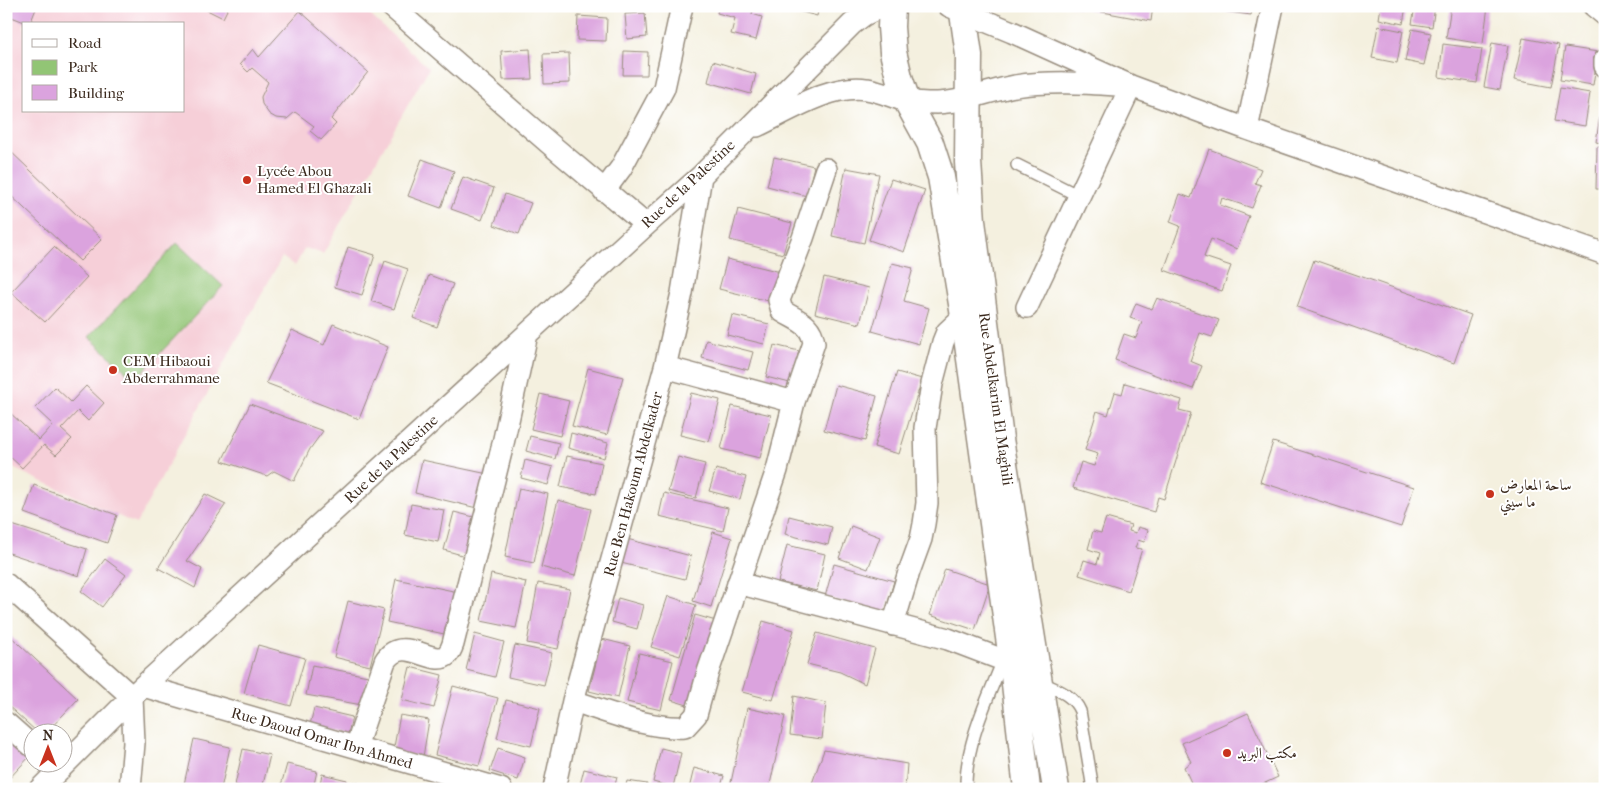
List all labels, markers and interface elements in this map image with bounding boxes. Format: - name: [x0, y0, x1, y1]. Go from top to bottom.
- legend: [22, 22, 185, 112]
- text: Road: [68, 34, 102, 52]
- text: Park: [68, 58, 98, 76]
- text: Building: [68, 84, 125, 102]
- street label: Rue de la Palestine: [637, 136, 739, 232]
- place label: Lycée Abou Hamed El Ghazali: [257, 162, 372, 197]
- marker: Lycée Abou Hamed El Ghazali: [241, 174, 253, 186]
- street label: Rue Abdelkarim El Maghili: [975, 311, 1017, 487]
- place label: CEM Hibaoui Abderrahmane: [122, 352, 220, 387]
- marker: CEM Hibaoui Abderrahmane: [107, 364, 119, 376]
- street label: Rue Ben Hakoum Abdelkader: [600, 389, 667, 578]
- street label: Rue de la Palestine: [340, 411, 442, 507]
- place label: ساحة المعارض ما سيني: [1500, 476, 1572, 516]
- marker: ساحة المعارض ما سيني: [1484, 488, 1496, 500]
- street label: Rue Daoud Omar Ibn Ahmed: [229, 703, 416, 773]
- north arrow: [22, 722, 72, 772]
- text: N: [43, 727, 54, 744]
- place label: مكتب البريد: [1237, 744, 1297, 763]
- marker: مكتب البريد: [1221, 747, 1233, 759]

